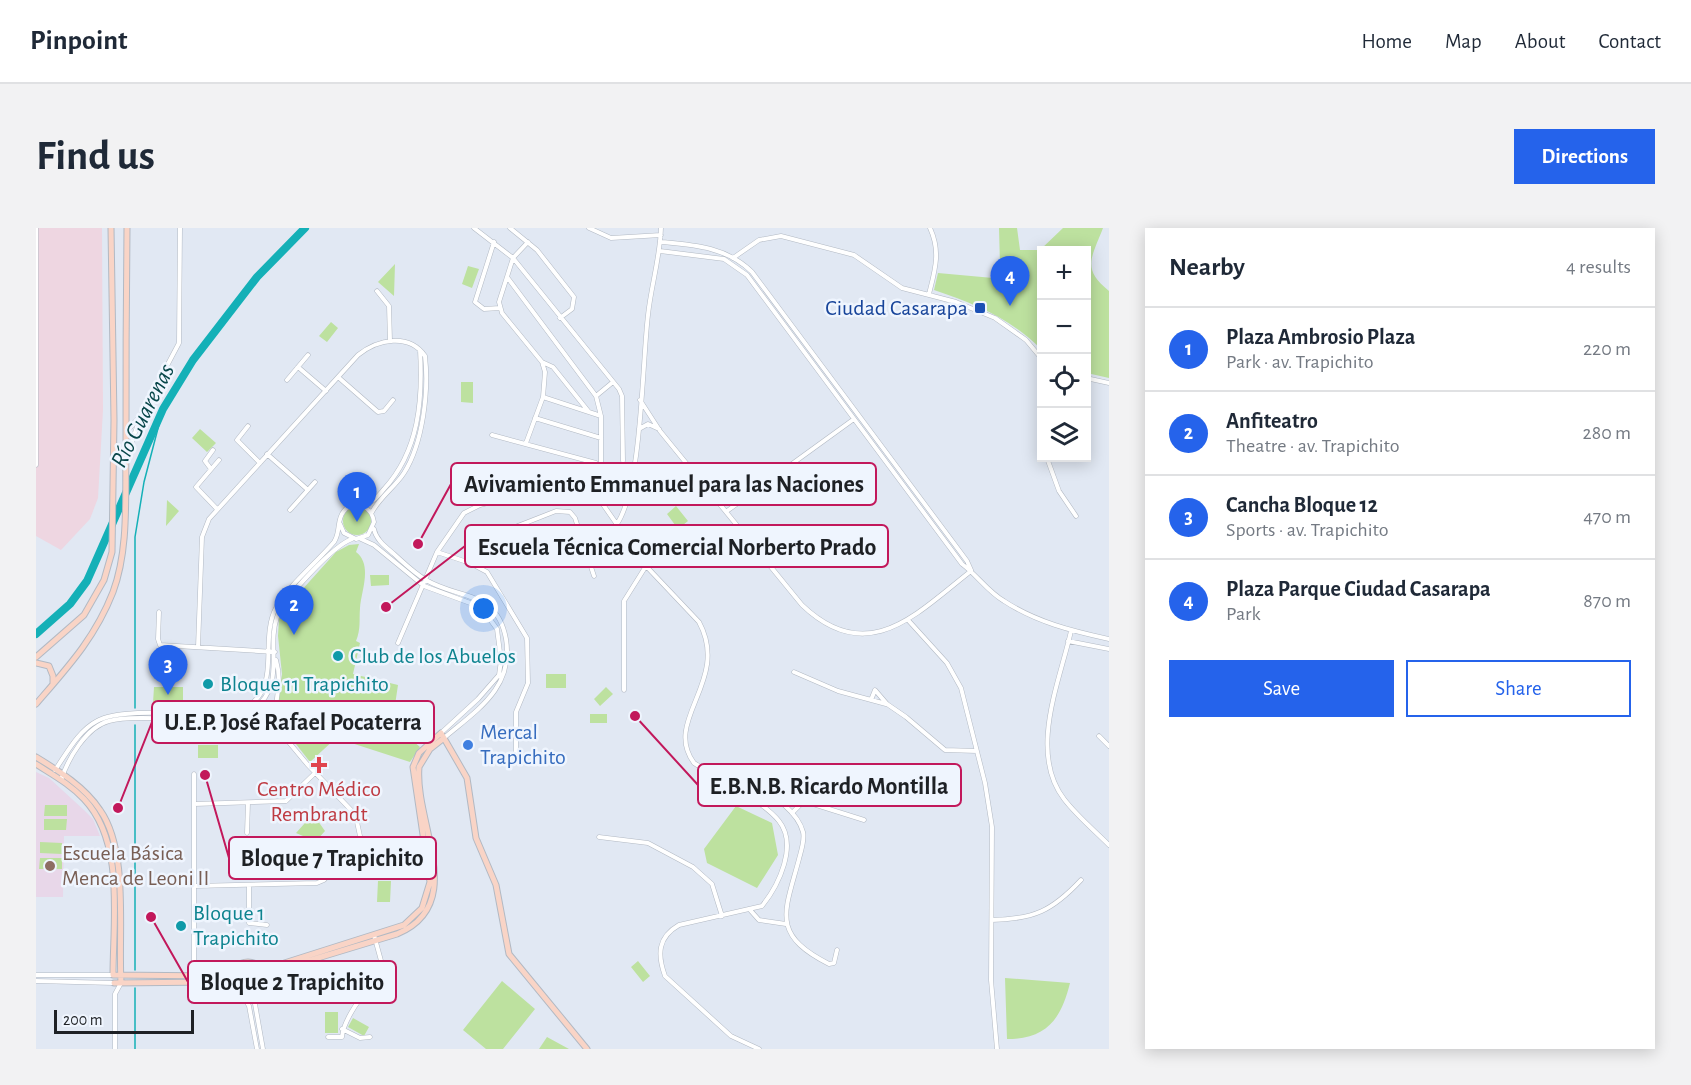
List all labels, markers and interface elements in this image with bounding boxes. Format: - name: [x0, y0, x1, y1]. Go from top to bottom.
- text: Pinpoint: [30, 27, 128, 55]
- text: Home: [1361, 31, 1412, 52]
- text: Map: [1445, 31, 1482, 52]
- text: About: [1515, 31, 1565, 52]
- text: Contact: [1598, 31, 1661, 52]
- button: Directions: [1514, 129, 1655, 184]
- text: Find us: [36, 135, 155, 177]
- map controls: [1037, 246, 1091, 462]
- button: +: [1037, 246, 1091, 300]
- text: Nearby: [1169, 254, 1245, 280]
- pin: 4: [990, 256, 1030, 306]
- text: 4 results: [1566, 257, 1631, 277]
- place label: Ciudad Casarapa: [825, 297, 968, 319]
- button: −: [1037, 300, 1091, 354]
- marker: Ciudad Casarapa: [973, 301, 987, 315]
- text: Plaza Ambrosio Plaza: [1226, 326, 1415, 348]
- text: 1: [1185, 339, 1192, 359]
- text: 220 m: [1583, 339, 1631, 359]
- text: Park · av. Trapichito: [1226, 352, 1374, 372]
- button: locate: [1037, 354, 1091, 408]
- water label: Río Guarenas: [107, 360, 179, 472]
- button: layers: [1037, 408, 1091, 462]
- text: Anfiteatro: [1226, 410, 1318, 432]
- text: 2: [1184, 423, 1193, 443]
- text: 280 m: [1583, 423, 1631, 443]
- text: Theatre · av. Trapichito: [1226, 436, 1400, 456]
- callout: Avivamiento Emmanuel para las Naciones: [451, 463, 876, 505]
- pin: 1: [338, 472, 376, 522]
- text: Avivamiento Emmanuel para las Naciones: [464, 473, 864, 497]
- text: Cancha Bloque 12: [1226, 494, 1378, 516]
- text: 3: [1184, 507, 1193, 527]
- text: 470 m: [1583, 507, 1631, 527]
- text: Sports · av. Trapichito: [1226, 520, 1388, 540]
- callout: Escuela Técnica Comercial Norberto Prado: [465, 525, 888, 567]
- text: Escuela Técnica Comercial Norberto Prado: [478, 536, 877, 560]
- text: Plaza Parque Ciudad Casarapa: [1226, 578, 1491, 600]
- pin: 2: [274, 586, 314, 635]
- text: 4: [1183, 591, 1194, 611]
- text: 870 m: [1583, 591, 1631, 611]
- your location: [469, 594, 498, 623]
- text: Park: [1226, 604, 1261, 624]
- place label: Club de los Abuelos: [350, 645, 516, 667]
- pin: 3: [148, 646, 188, 695]
- marker: Club de los Abuelos: [331, 649, 345, 663]
- button: Save: [1169, 660, 1394, 717]
- button: Share: [1406, 660, 1631, 717]
- place label: Bloque 11 Trapichito: [220, 673, 389, 695]
- marker: Bloque 11 Trapichito: [201, 677, 215, 691]
- callout: U.E.P. José Rafael Pocaterra: [152, 701, 434, 743]
- text: U.E.P. José Rafael Pocaterra: [164, 711, 422, 735]
- place label: Mercal Trapichito: [480, 721, 566, 768]
- marker: Mercal Trapichito: [461, 738, 475, 752]
- marker: Centro Médico Rembrandt: [310, 756, 328, 774]
- callout: E.B.N.B. Ricardo Montilla: [698, 764, 961, 806]
- text: E.B.N.B. Ricardo Montilla: [709, 775, 949, 799]
- place label: Centro Médico Rembrandt: [257, 778, 381, 825]
- callout: Bloque 7 Trapichito: [229, 837, 436, 879]
- place label: Escuela Básica Menca de Leoni II: [62, 842, 209, 889]
- text: Bloque 7 Trapichito: [240, 847, 424, 871]
- marker: Escuela Básica Menca de Leoni II: [43, 859, 57, 873]
- place label: Bloque 1 Trapichito: [193, 902, 279, 949]
- marker: Bloque 1 Trapichito: [174, 919, 188, 933]
- callout: Bloque 2 Trapichito: [188, 961, 396, 1003]
- text: Bloque 2 Trapichito: [200, 971, 384, 995]
- scale bar: [54, 1007, 194, 1034]
- text: 200 m: [63, 1012, 103, 1028]

